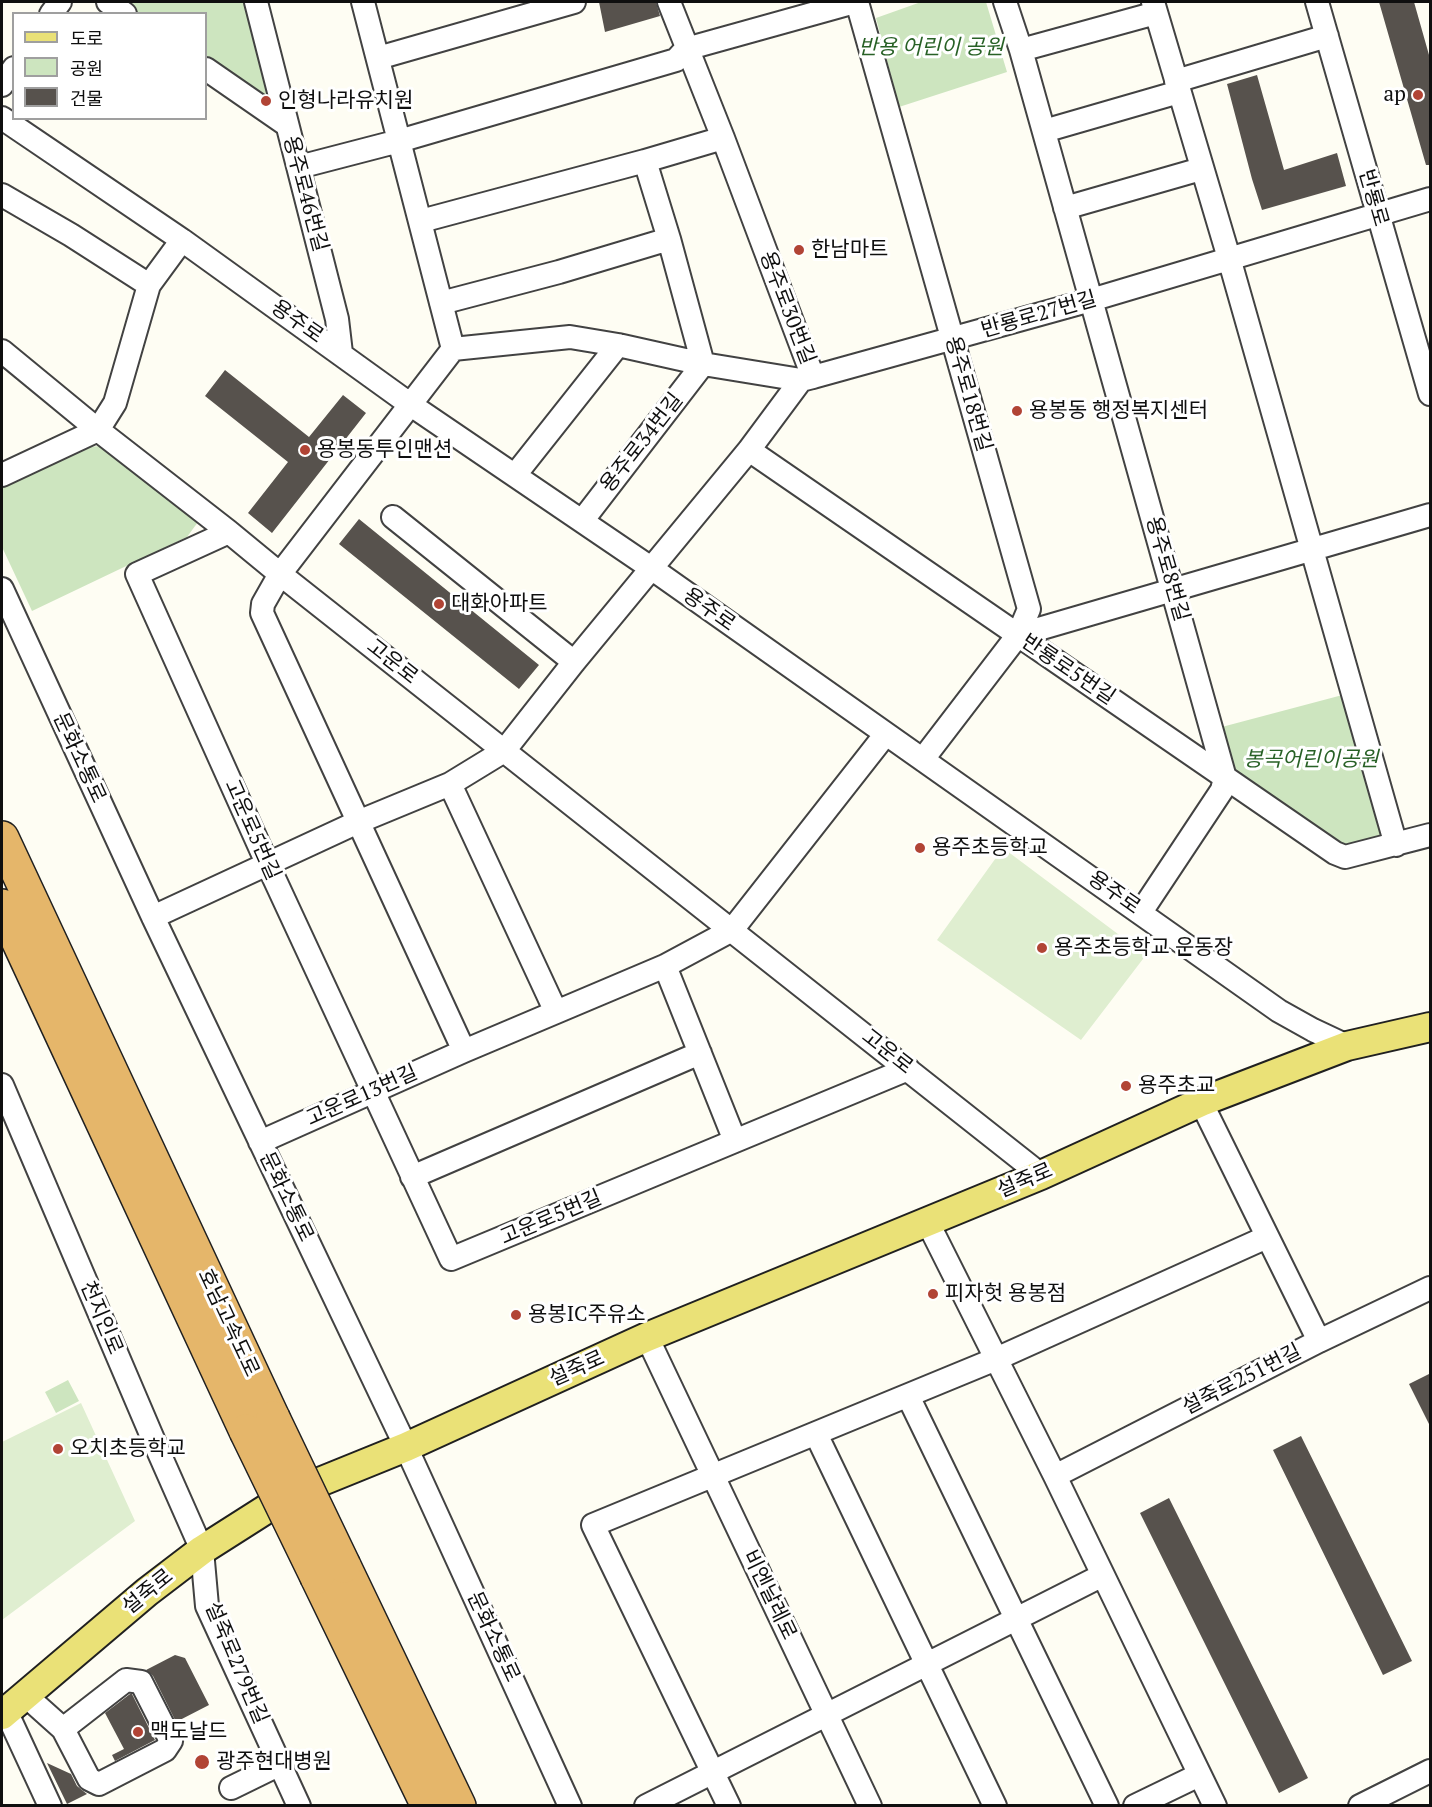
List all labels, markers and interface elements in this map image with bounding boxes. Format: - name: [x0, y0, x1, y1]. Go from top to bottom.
- legend: [12, 12, 207, 120]
- text: 도로: [70, 26, 103, 50]
- park label: 반용 어린이 공원: [858, 35, 1004, 61]
- text: 공원: [70, 56, 103, 80]
- place label: ap: [1384, 82, 1406, 108]
- text: 건물: [70, 86, 103, 110]
- place label: 인형나라유치원: [278, 88, 413, 114]
- marker: ap: [1411, 88, 1425, 102]
- marker: 인형나라유치원: [259, 94, 273, 108]
- street label: 용주로46번길: [277, 133, 333, 255]
- street label: 반룡로: [1353, 167, 1393, 229]
- place label: 한남마트: [811, 237, 888, 263]
- marker: 한남마트: [792, 243, 806, 257]
- street label: 용주로30번길: [754, 248, 820, 368]
- street label: 반룡로27번길: [978, 286, 1100, 344]
- street label: 용주로: [266, 295, 328, 349]
- street label: 용주로18번길: [939, 333, 997, 455]
- street label: 용주로34번길: [595, 388, 689, 498]
- place label: 용봉동 행정복지센터: [1029, 398, 1208, 424]
- marker: 용봉동 행정복지센터: [1010, 404, 1024, 418]
- place label: 용봉동투인맨션: [317, 437, 452, 463]
- marker: 용봉동투인맨션: [298, 443, 312, 457]
- street label: 용주로8번길: [1140, 514, 1194, 624]
- street label: 용주로: [678, 583, 740, 637]
- place label: 대화아파트: [451, 591, 548, 617]
- marker: 대화아파트: [432, 597, 446, 611]
- street label: 반룡로5번길: [1016, 629, 1120, 711]
- street label: 고운로: [361, 634, 423, 690]
- street label: 문화소통로: [47, 709, 111, 807]
- park label: 봉곡어린이공원: [1243, 747, 1379, 773]
- street label: 고운로5번길: [219, 776, 285, 884]
- place label: 용주초등학교: [932, 835, 1048, 861]
- marker: 용주초등학교: [913, 841, 927, 855]
- street label: 용주로: [1083, 866, 1145, 920]
- place label: 용주초등학교 운동장: [1054, 935, 1233, 961]
- marker: 용주초등학교 운동장: [1035, 941, 1049, 955]
- street label: 고운로: [856, 1024, 918, 1080]
- street label: 고운로13번길: [303, 1060, 421, 1132]
- place label: 용주초교: [1138, 1073, 1215, 1099]
- marker: 용주초교: [1119, 1079, 1133, 1093]
- street label: 문화소통로: [254, 1148, 318, 1246]
- street label: 설죽로: [993, 1158, 1057, 1204]
- street label: 고운로5번길: [496, 1185, 606, 1251]
- street label: 호남고속도로: [192, 1265, 264, 1381]
- street label: 천지인로: [74, 1278, 128, 1358]
- place label: 피자헛 용봉점: [945, 1281, 1066, 1307]
- marker: 피자헛 용봉점: [926, 1287, 940, 1301]
- place label: 용봉IC주유소: [528, 1302, 646, 1328]
- marker: 용봉IC주유소: [509, 1308, 523, 1322]
- street label: 설죽로251번길: [1178, 1339, 1306, 1421]
- street label: 설죽로: [545, 1346, 609, 1392]
- place label: 오치초등학교: [70, 1436, 186, 1462]
- marker: 오치초등학교: [51, 1442, 65, 1456]
- street label: 비엔날레로: [737, 1546, 801, 1644]
- street label: 설죽로: [118, 1564, 178, 1620]
- street label: 문화소통로: [461, 1588, 525, 1686]
- street label: 설죽로279번길: [199, 1598, 273, 1728]
- place label: 맥도날드: [150, 1719, 227, 1745]
- marker: 맥도날드: [131, 1725, 145, 1739]
- place label: 광주현대병원: [216, 1749, 332, 1775]
- marker: 광주현대병원: [193, 1753, 211, 1771]

